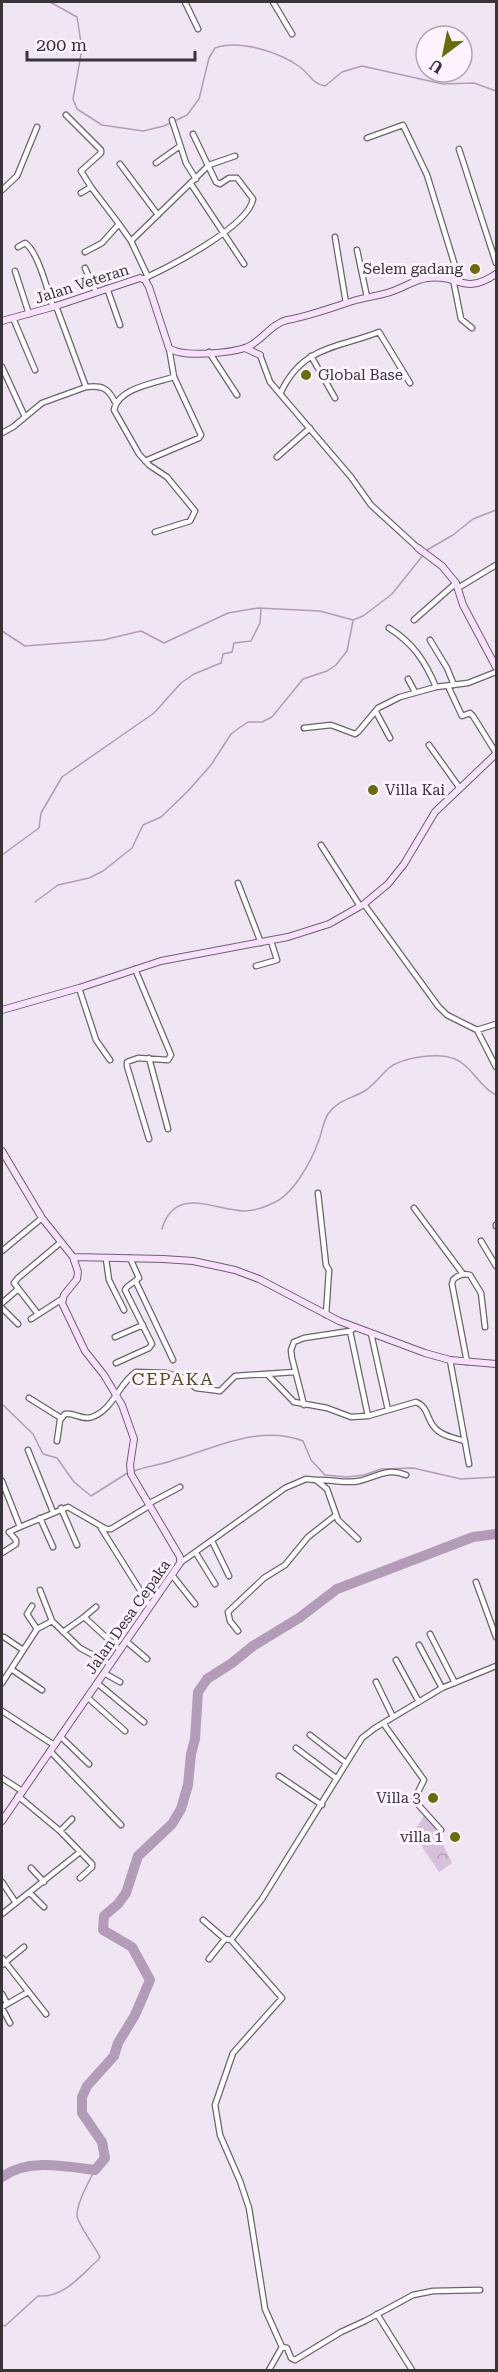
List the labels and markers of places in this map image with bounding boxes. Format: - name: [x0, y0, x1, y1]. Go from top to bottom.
- place label: Selem gadang: [363, 260, 463, 278]
- marker: Selem gadang: [468, 262, 482, 276]
- place label: Global Base: [318, 366, 403, 384]
- marker: Global Base: [299, 368, 313, 382]
- place label: Villa Kai: [385, 781, 445, 799]
- marker: Villa Kai: [366, 783, 380, 797]
- place label: Villa 3: [376, 1789, 421, 1807]
- marker: Villa 3: [426, 1791, 440, 1805]
- place label: villa 1: [400, 1828, 443, 1846]
- marker: villa 1: [448, 1830, 462, 1844]

